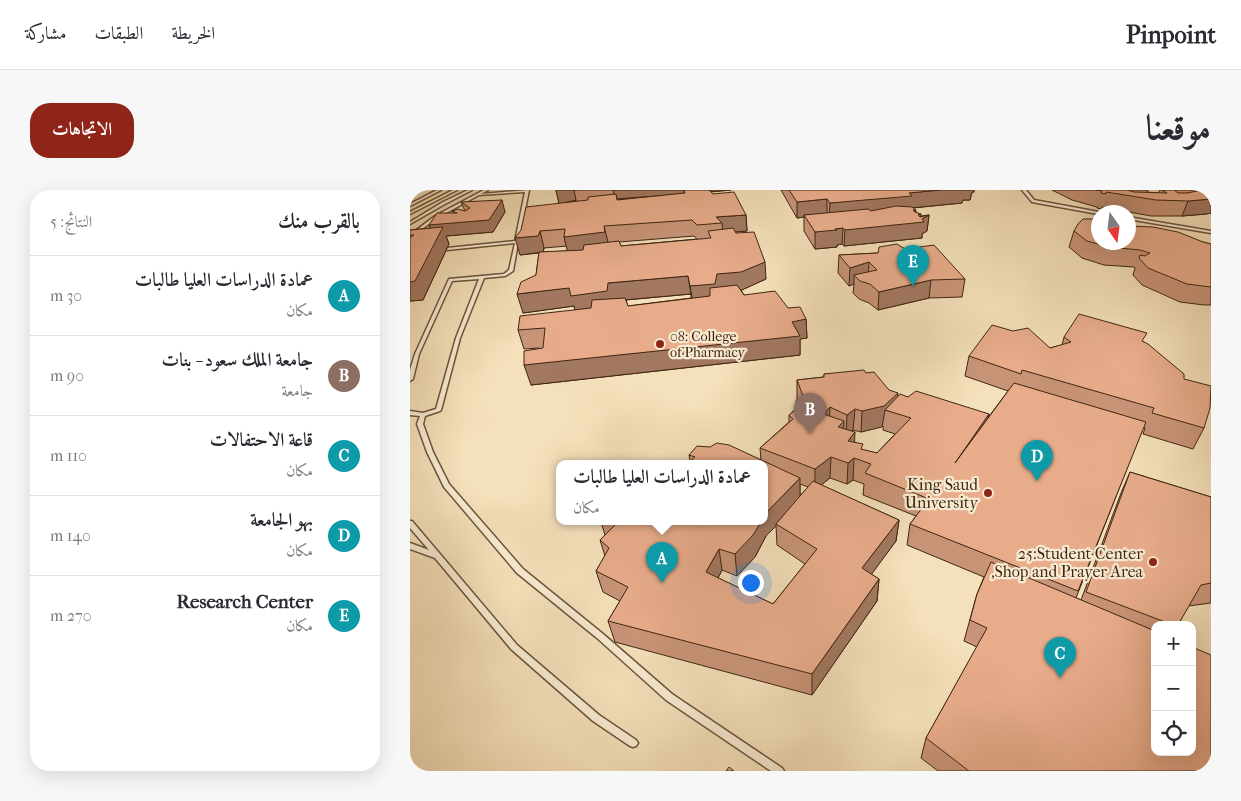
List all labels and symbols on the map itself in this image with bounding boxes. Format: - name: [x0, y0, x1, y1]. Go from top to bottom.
- north arrow: [1091, 205, 1136, 250]
- pin: E: [897, 245, 929, 286]
- place label: 08: College of Pharmacy: [670, 328, 746, 361]
- marker: 08: College of Pharmacy: [654, 338, 666, 350]
- pin: B: [794, 393, 826, 434]
- pin: D: [1021, 440, 1053, 481]
- place label: King Saud University: [905, 475, 978, 512]
- marker: King Saud University: [982, 487, 994, 499]
- pin: A: [646, 542, 678, 583]
- place label: 25:Student Center ,Shop and Prayer Area: [991, 544, 1144, 581]
- marker: 25:Student Center ,Shop and Prayer Area: [1147, 556, 1159, 568]
- your location: [738, 570, 764, 596]
- pin: C: [1044, 637, 1076, 678]

